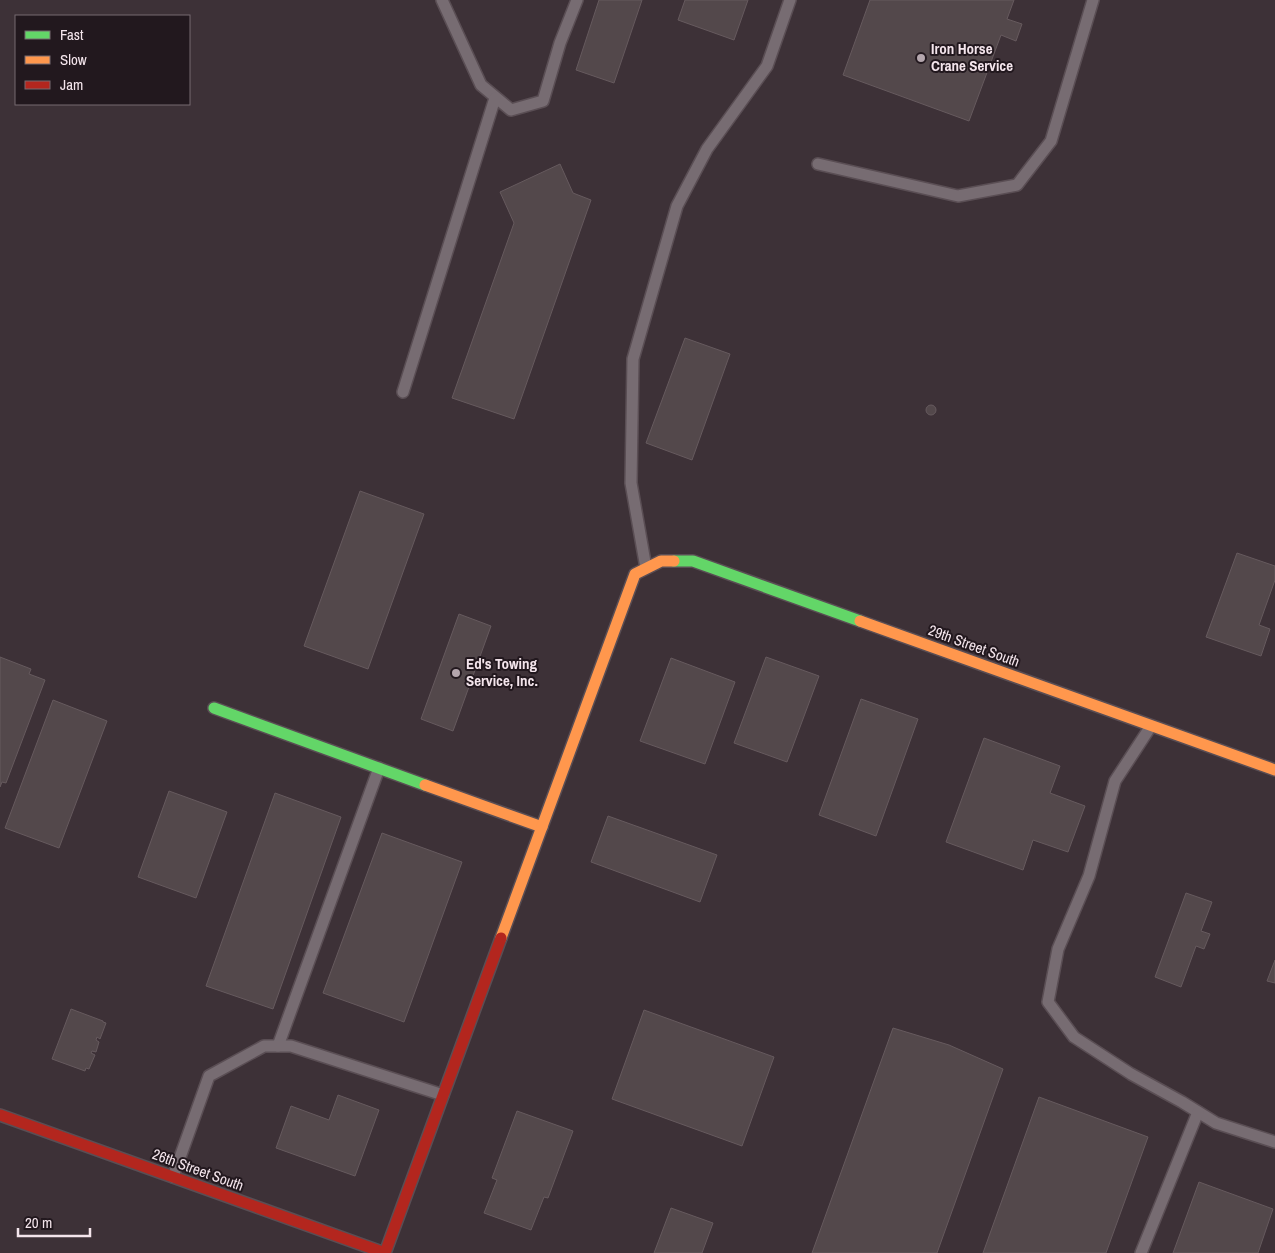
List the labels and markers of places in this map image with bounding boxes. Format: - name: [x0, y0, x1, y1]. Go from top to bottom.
- place label: Iron Horse Crane Service: [931, 38, 1013, 76]
- marker: Iron Horse Crane Service: [915, 52, 927, 64]
- place label: Ed's Towing Service, Inc.: [466, 653, 538, 691]
- marker: Ed's Towing Service, Inc.: [450, 667, 462, 679]

